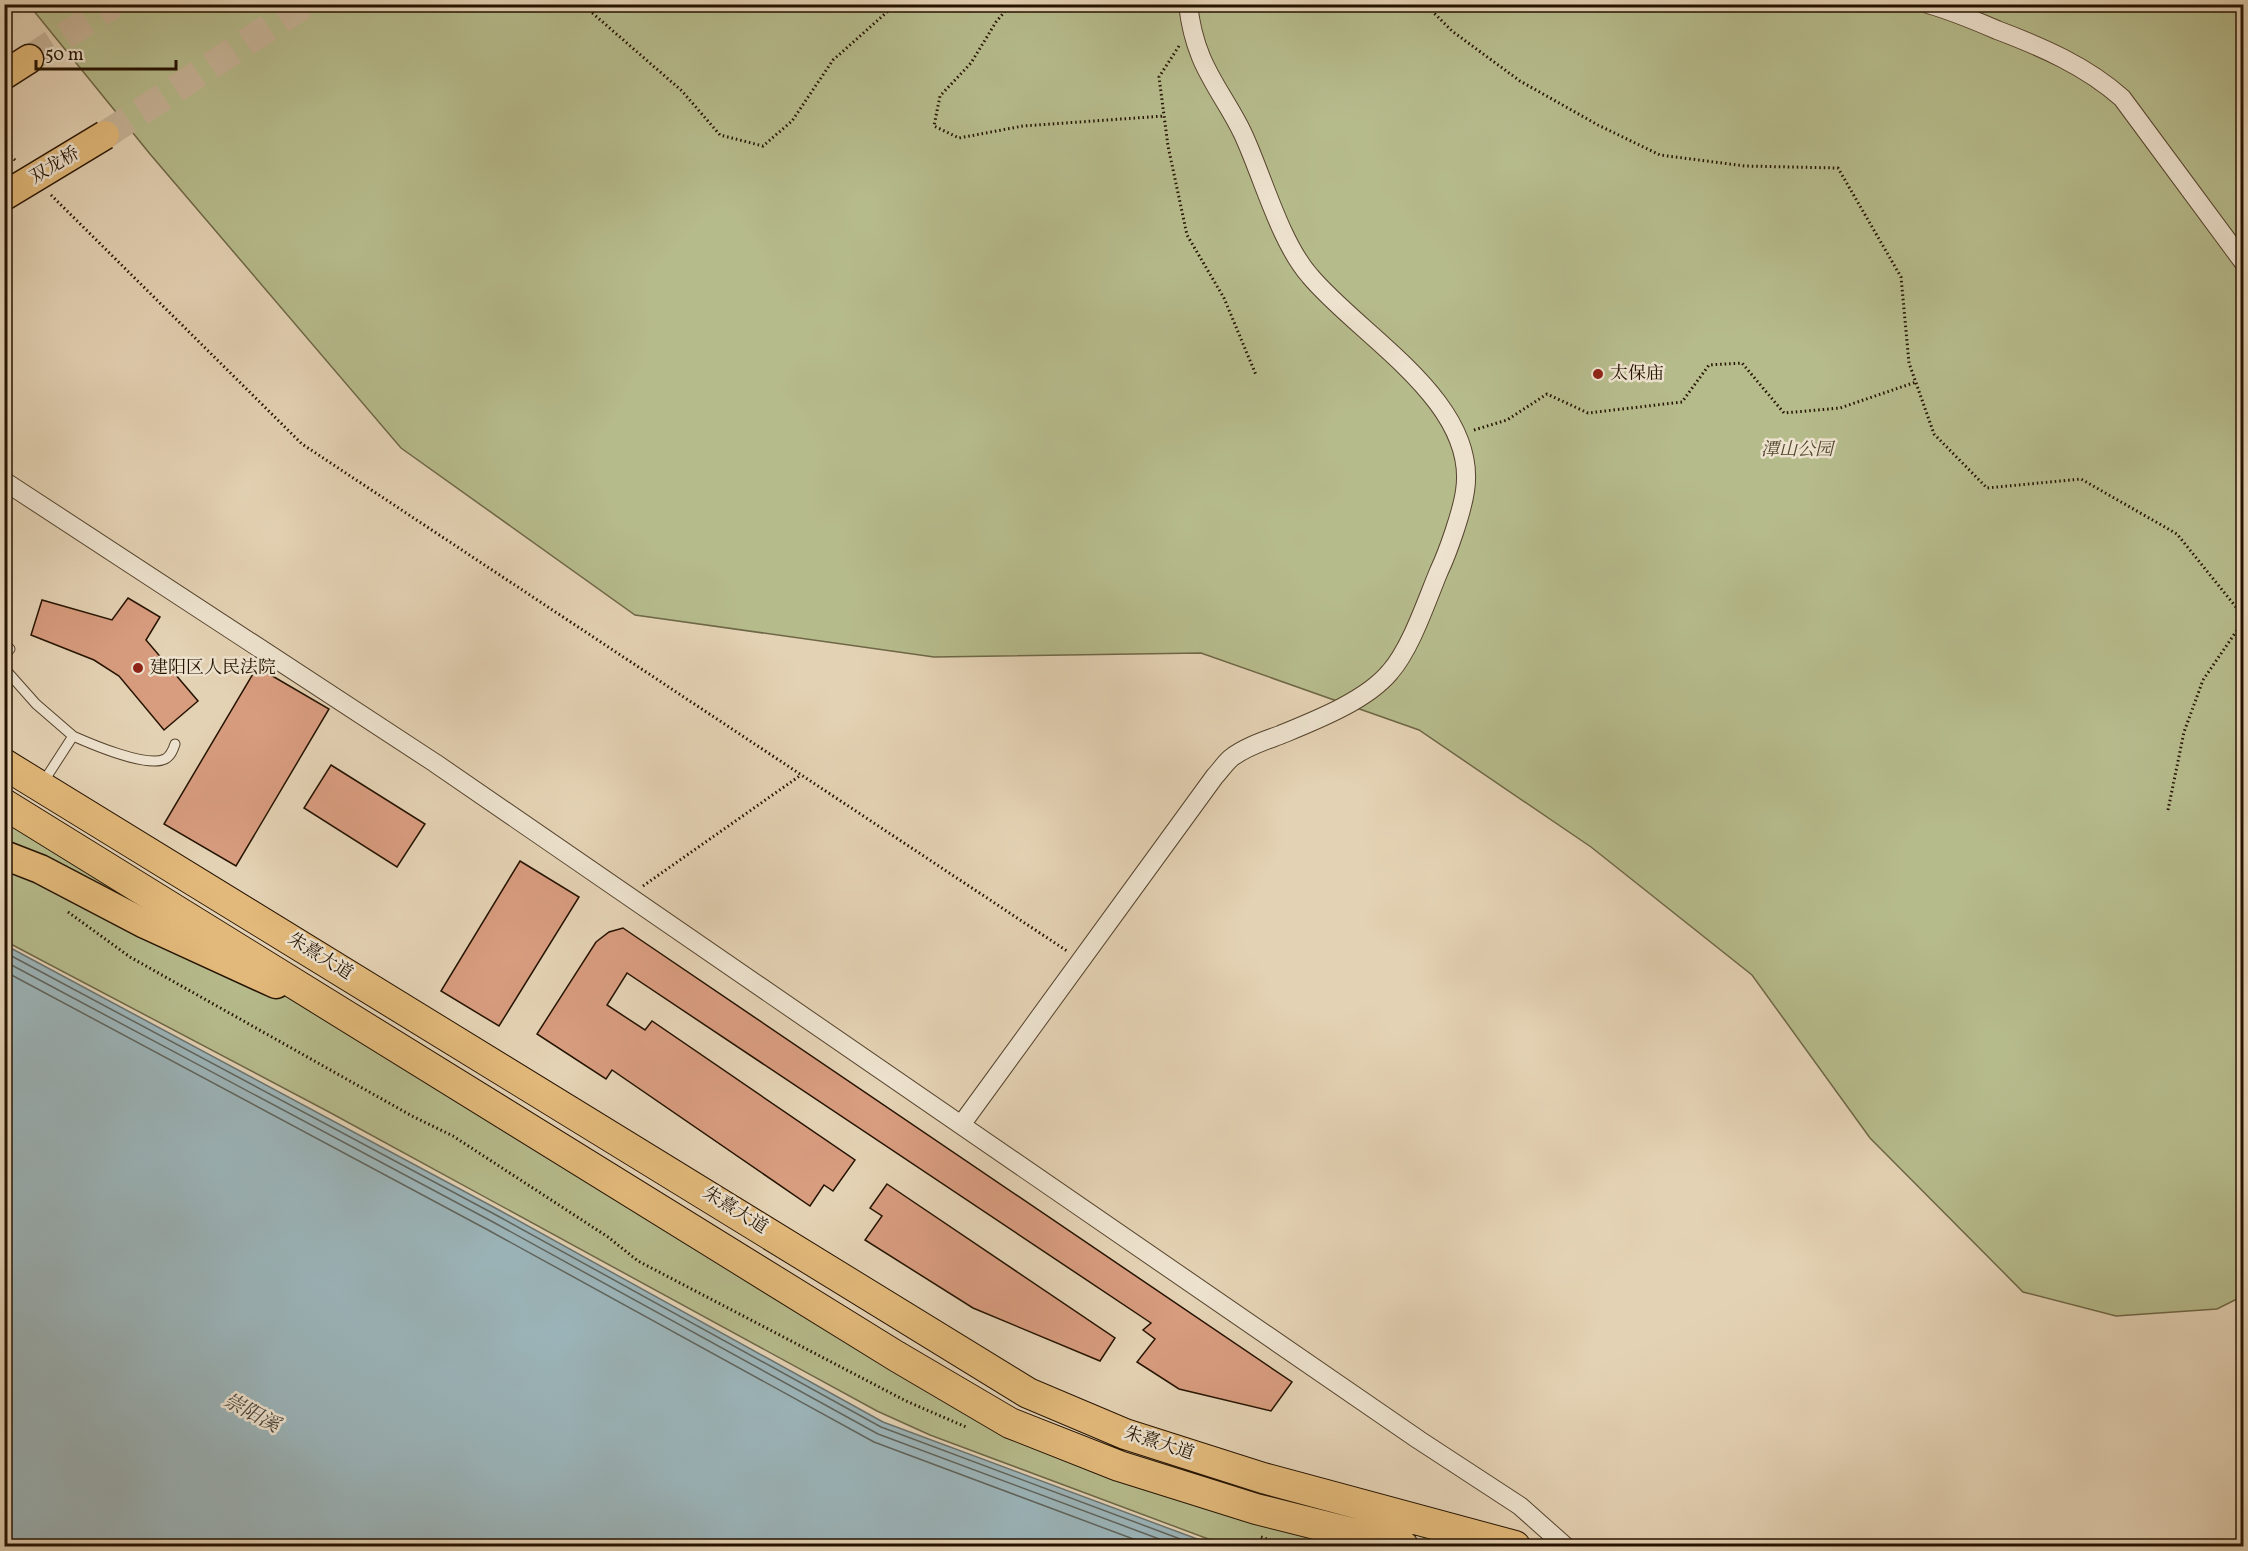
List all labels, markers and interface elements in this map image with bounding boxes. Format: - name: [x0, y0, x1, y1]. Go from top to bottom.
- scale bar: [36, 33, 176, 71]
- text: 50 m: [45, 43, 84, 68]
- street label: 双龙桥: [25, 141, 85, 191]
- place label: 太保庙: [1610, 362, 1664, 387]
- marker: 太保庙: [1591, 367, 1605, 381]
- park label: 潭山公园: [1761, 438, 1836, 463]
- place label: 建阳区人民法院: [150, 656, 276, 681]
- marker: 建阳区人民法院: [131, 661, 145, 675]
- street label: 朱熹大道: [283, 927, 357, 987]
- street label: 朱熹大道: [698, 1181, 772, 1241]
- water label: 崇阳溪: [218, 1388, 286, 1441]
- street label: 朱熹大道: [1121, 1421, 1197, 1467]

